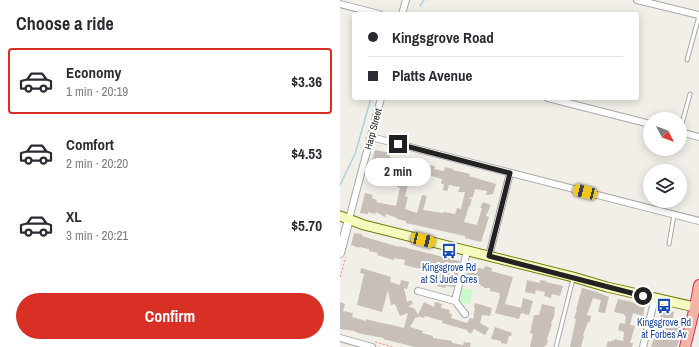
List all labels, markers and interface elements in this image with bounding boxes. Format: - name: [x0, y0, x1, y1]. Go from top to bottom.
- text: Choose a ride: [16, 11, 114, 36]
- text: Kingsgrove Road: [392, 27, 494, 48]
- text: Economy: [66, 62, 121, 83]
- icon: car: [18, 63, 54, 99]
- text: Platts Avenue: [392, 65, 472, 86]
- text: $3.36: [291, 71, 322, 92]
- text: 1 min · 20:19: [66, 83, 128, 100]
- street label: Harp Street: [361, 106, 385, 151]
- north arrow: [643, 112, 687, 156]
- map controls: [643, 112, 687, 208]
- text: Comfort: [66, 134, 114, 155]
- icon: car: [18, 135, 54, 171]
- route end: [389, 135, 407, 153]
- text: $4.53: [291, 143, 322, 164]
- text: 2 min · 20:20: [66, 155, 128, 172]
- callout: 2 min: [365, 158, 431, 186]
- text: 2 min: [384, 163, 412, 180]
- button: layers: [643, 164, 687, 208]
- car: [572, 183, 598, 201]
- text: XL: [66, 206, 82, 227]
- icon: car: [18, 207, 54, 243]
- text: $5.70: [291, 215, 322, 236]
- text: 3 min · 20:21: [66, 227, 128, 244]
- car: [410, 231, 436, 249]
- bus stop icon: Kingsgrove Rd at St Jude Cres: [440, 242, 458, 260]
- place label: Kingsgrove Rd at St Jude Cres: [421, 261, 477, 286]
- route start: [634, 287, 652, 305]
- button: Confirm: [16, 293, 324, 339]
- bus stop icon: Kingsgrove Rd at Forbes Av: [655, 297, 673, 315]
- place label: Kingsgrove Rd at Forbes Av: [637, 316, 691, 341]

